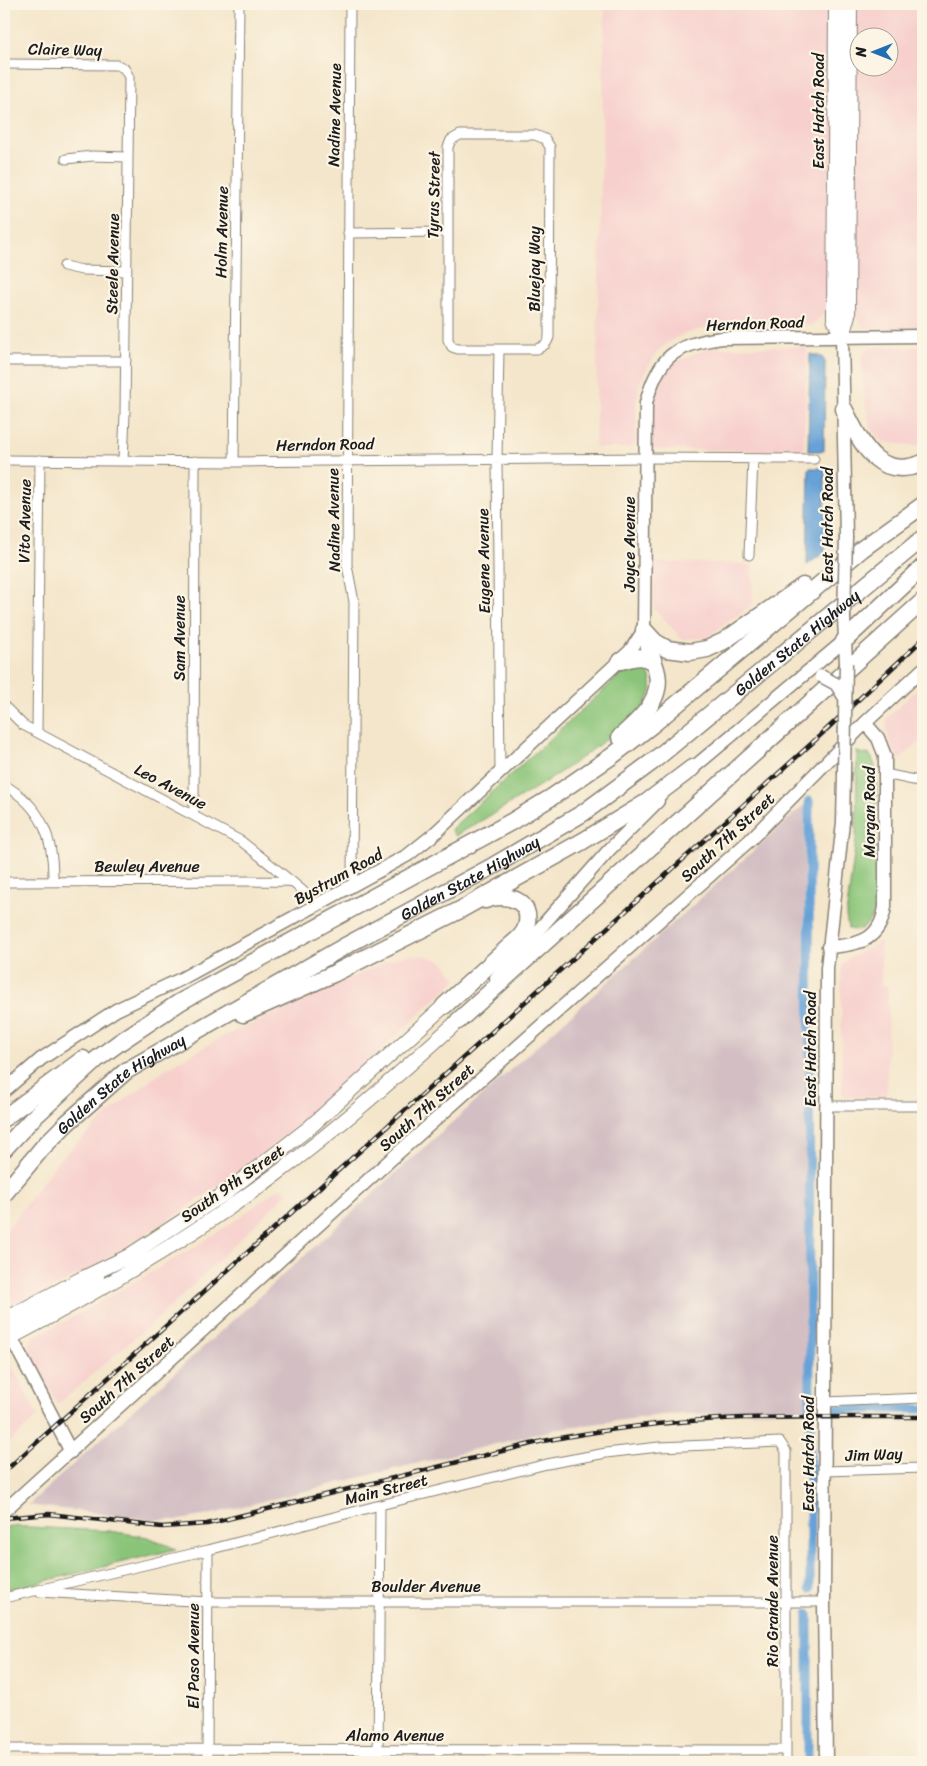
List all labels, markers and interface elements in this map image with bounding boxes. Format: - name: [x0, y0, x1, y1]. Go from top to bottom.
- north arrow: [850, 28, 900, 78]
- street label: Claire Way: [28, 34, 103, 65]
- text: N: [849, 47, 874, 58]
- street label: East Hatch Road: [804, 52, 833, 169]
- street label: Nadine Avenue: [319, 63, 350, 167]
- street label: Tyrus Street: [418, 150, 449, 239]
- street label: Holm Avenue: [206, 186, 237, 278]
- street label: Steele Avenue: [97, 213, 128, 315]
- street label: Bluejay Way: [520, 225, 549, 312]
- street label: Herndon Road: [705, 307, 806, 340]
- street label: Herndon Road: [276, 429, 376, 460]
- street label: East Hatch Road: [813, 466, 842, 583]
- street label: Nadine Avenue: [318, 468, 349, 572]
- street label: Vito Avenue: [9, 479, 40, 563]
- street label: Joyce Avenue: [615, 496, 644, 593]
- street label: Eugene Avenue: [468, 508, 499, 614]
- street label: Golden State Highway: [728, 581, 867, 704]
- street label: Sam Avenue: [165, 595, 194, 681]
- street label: Leo Avenue: [129, 755, 212, 818]
- street label: Morgan Road: [855, 765, 884, 857]
- street label: South 7th Street: [673, 785, 782, 889]
- street label: Golden State Highway: [395, 827, 546, 929]
- street label: Bystrum Road: [288, 839, 390, 913]
- street label: Bewley Avenue: [94, 852, 200, 881]
- street label: East Hatch Road: [796, 990, 825, 1107]
- street label: Golden State Highway: [49, 1026, 192, 1141]
- street label: South 7th Street: [371, 1056, 481, 1159]
- street label: South 9th Street: [174, 1136, 291, 1230]
- street label: South 7th Street: [71, 1328, 181, 1431]
- street label: East Hatch Road: [794, 1395, 823, 1512]
- street label: Jim Way: [844, 1439, 904, 1470]
- street label: Main Street: [341, 1465, 431, 1514]
- street label: Rio Grande Avenue: [758, 1535, 787, 1667]
- street label: Boulder Avenue: [371, 1572, 481, 1601]
- street label: El Paso Avenue: [179, 1603, 208, 1709]
- street label: Alamo Avenue: [345, 1721, 444, 1750]

